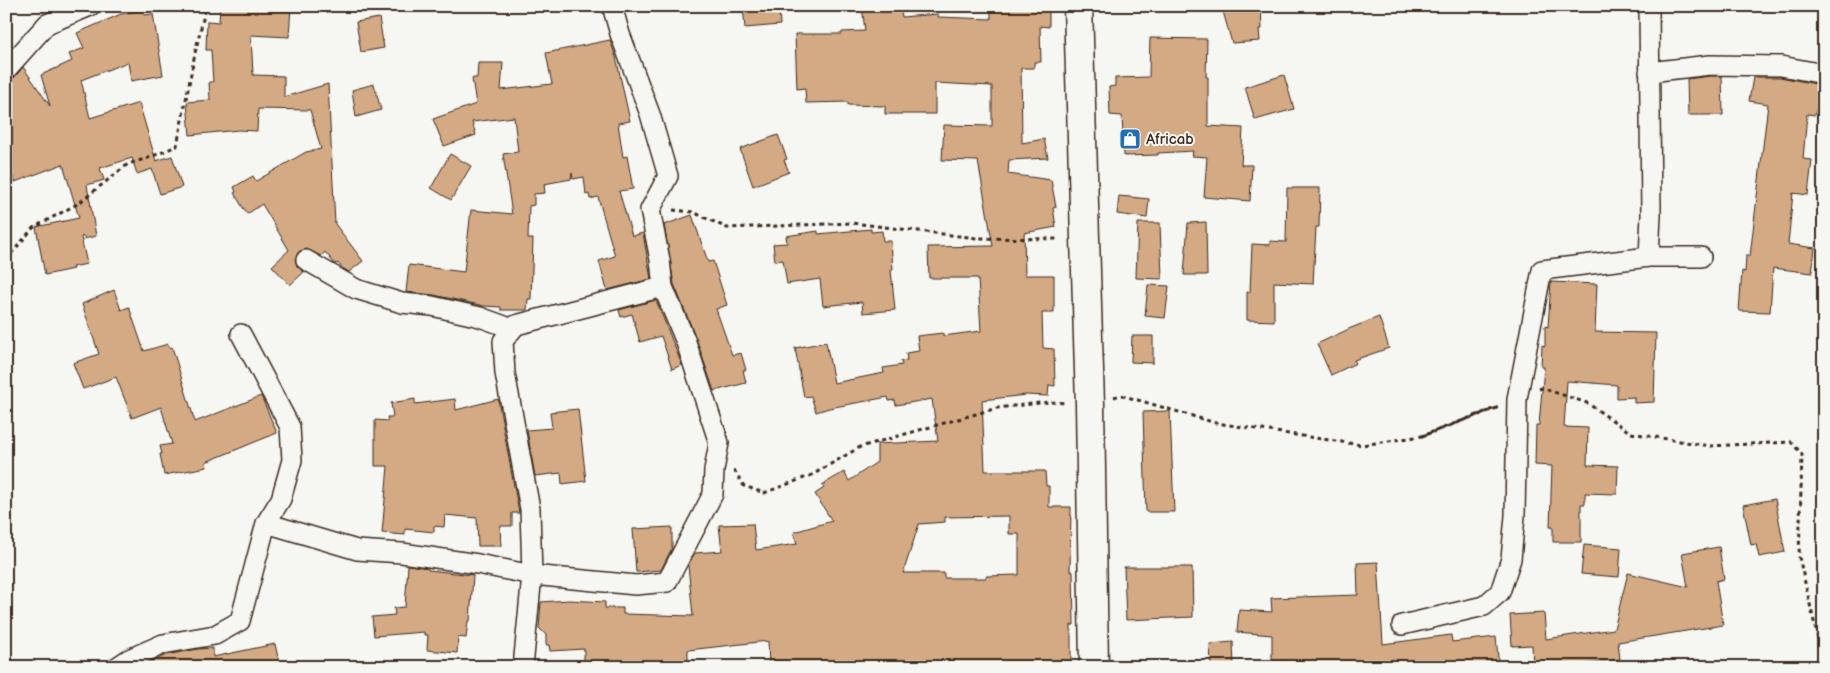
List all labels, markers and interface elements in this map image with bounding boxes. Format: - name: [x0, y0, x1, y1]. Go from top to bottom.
- shop icon: Africab: [1118, 127, 1142, 151]
- place label: Africab: [1146, 130, 1194, 149]

